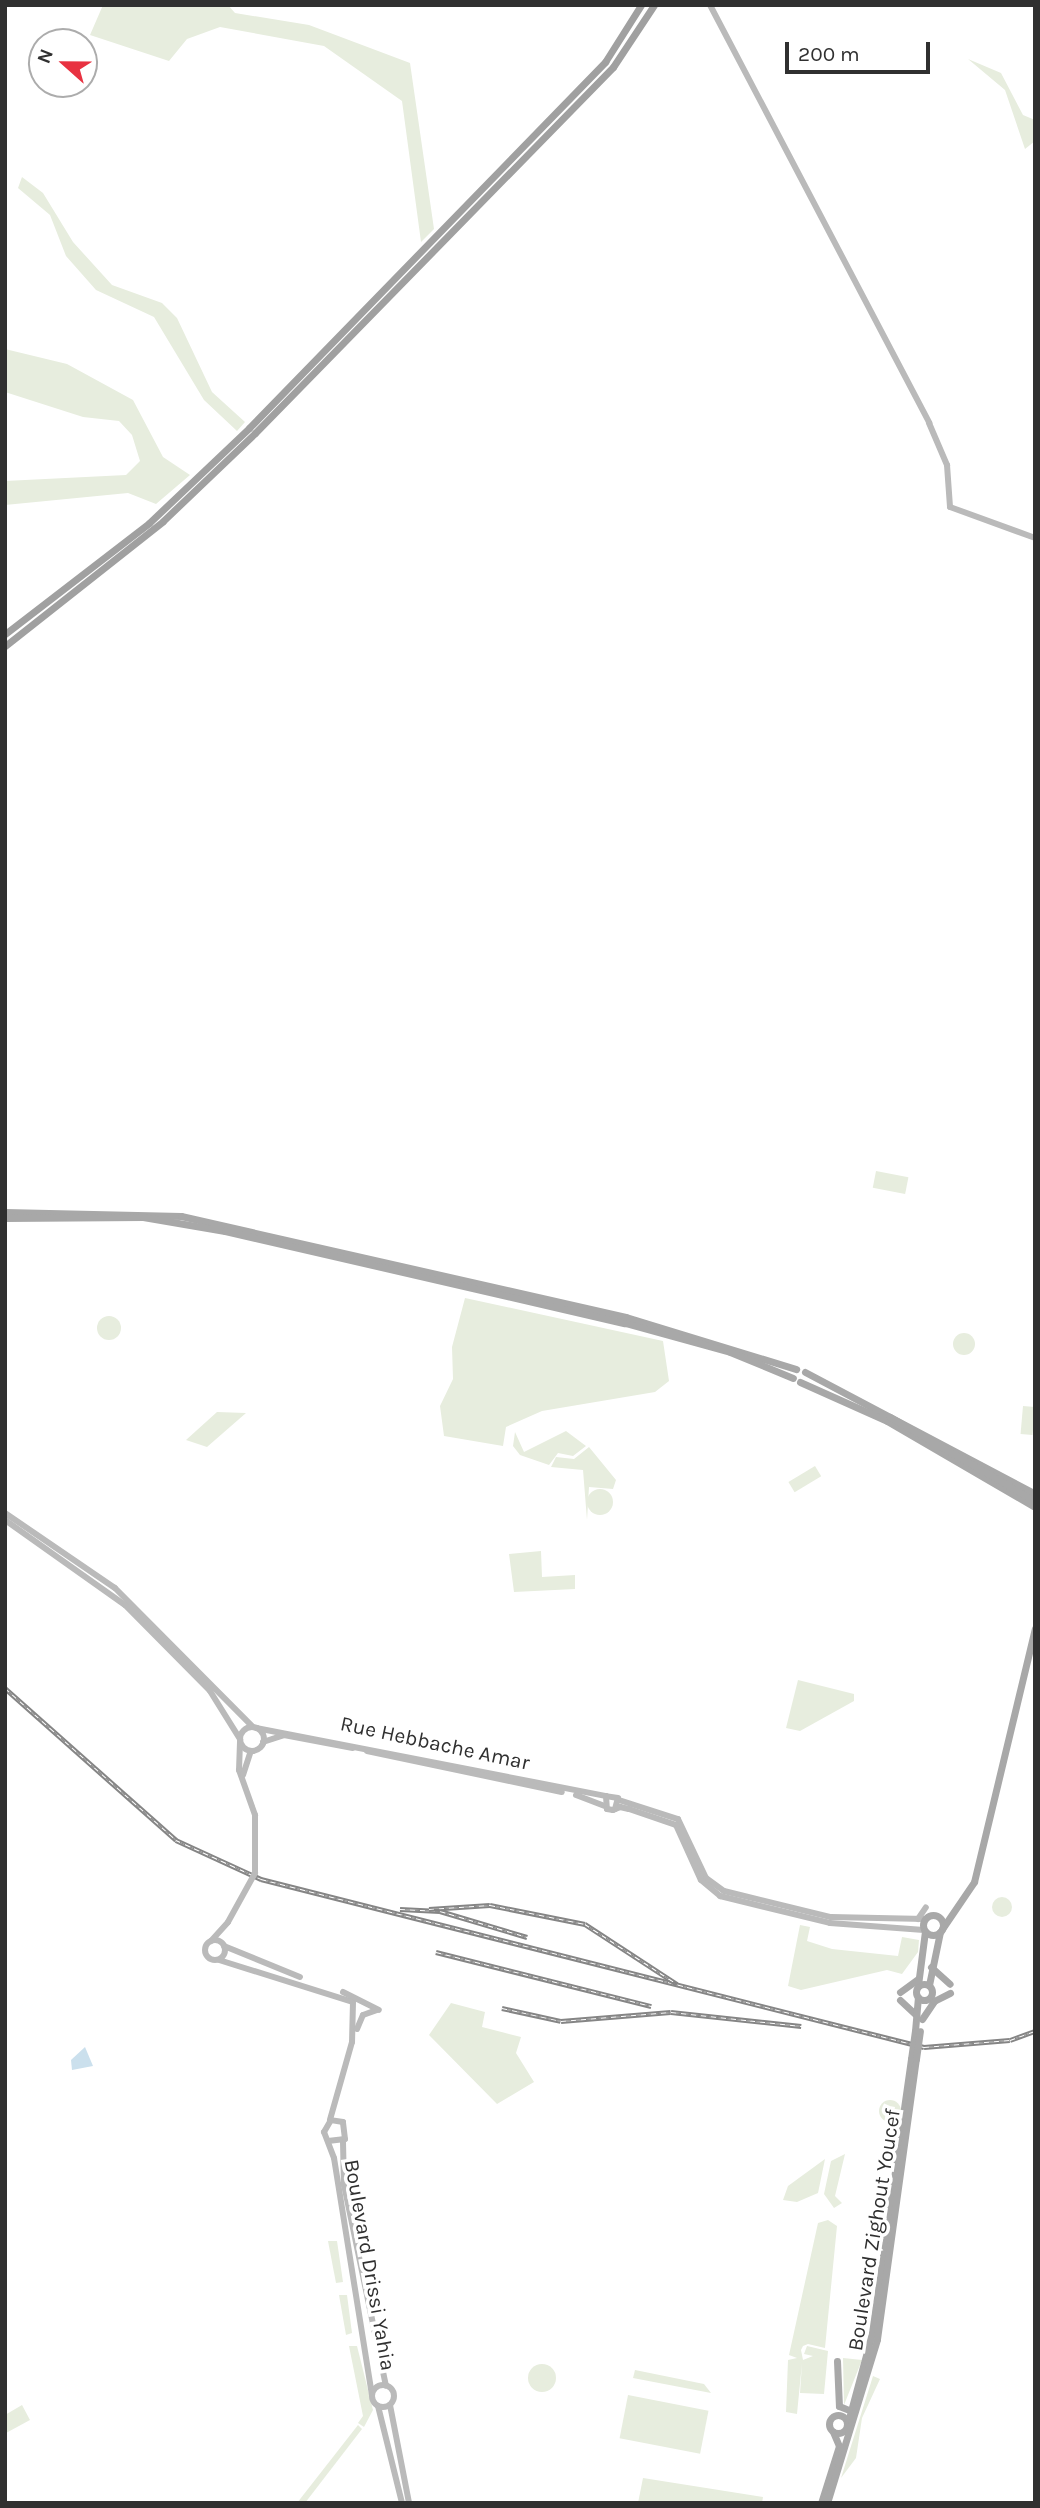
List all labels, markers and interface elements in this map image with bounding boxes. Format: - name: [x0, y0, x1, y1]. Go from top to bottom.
- north arrow: [28, 28, 98, 98]
- scale bar: [788, 28, 933, 72]
- text: 200 m: [798, 42, 860, 66]
- text: N: [33, 46, 58, 66]
- street label: Rue Hebbache Amar: [338, 1711, 532, 1775]
- street label: Boulevard Zighout Youcef: [842, 2107, 906, 2353]
- street label: Boulevard Drissi Yahia: [339, 2157, 401, 2373]

